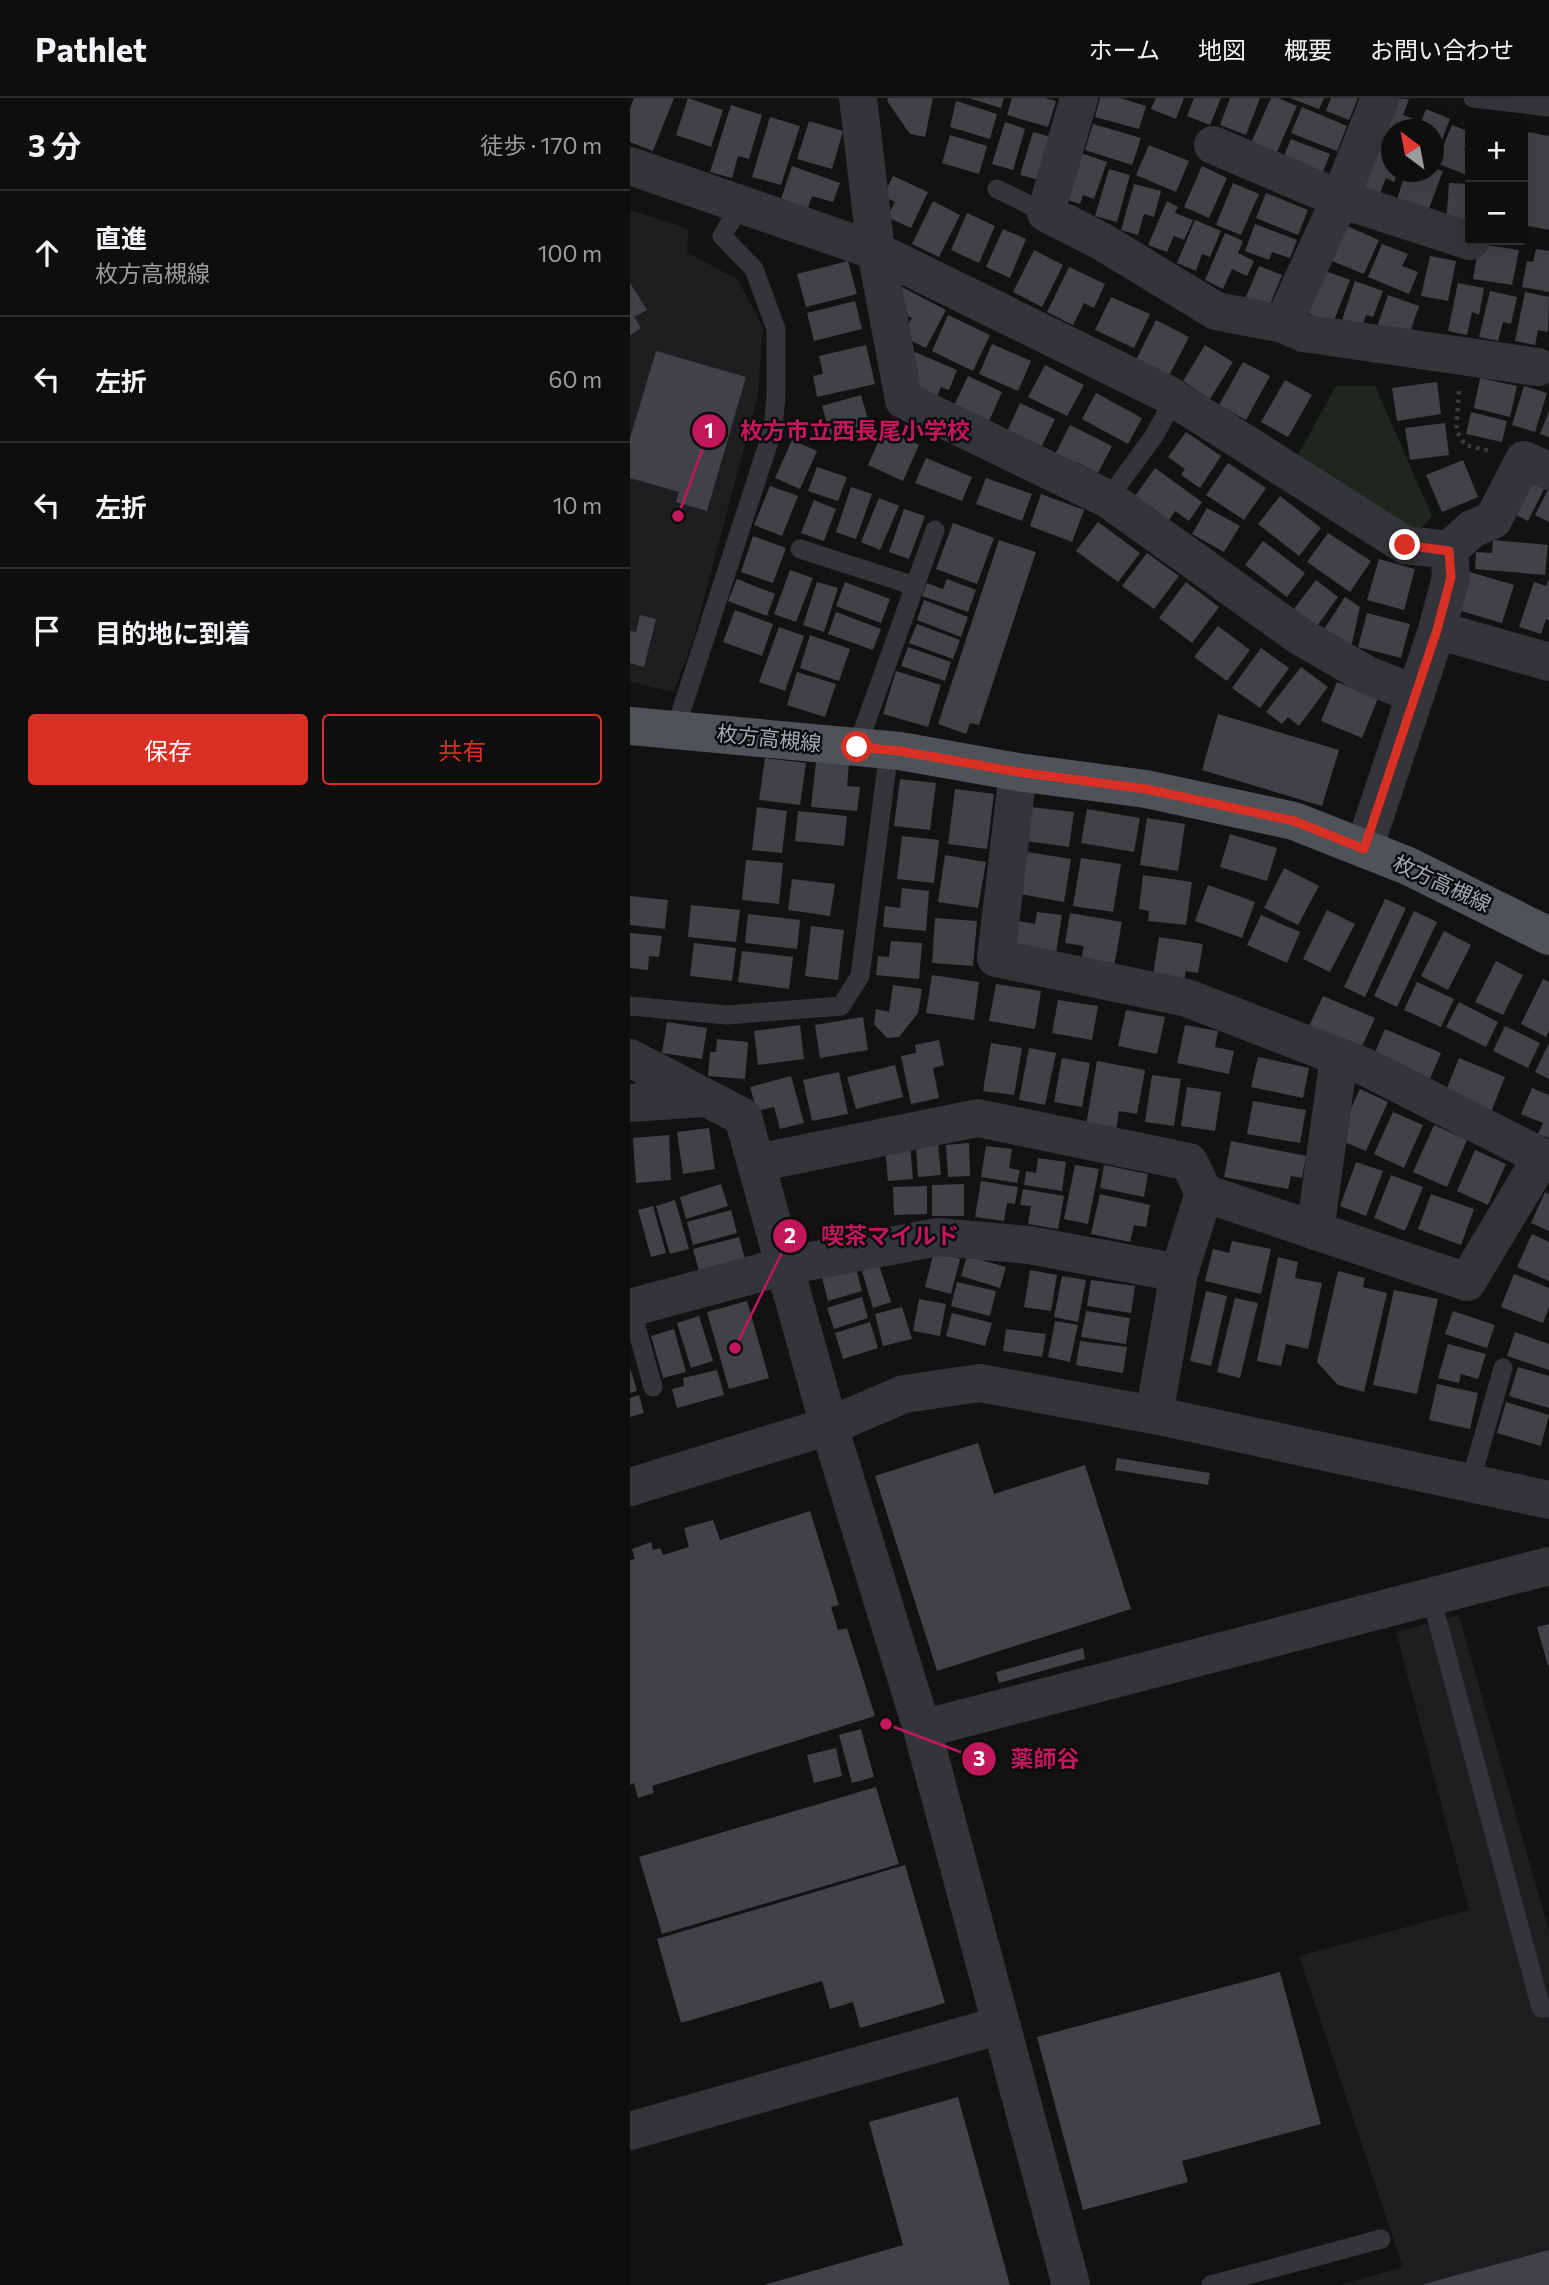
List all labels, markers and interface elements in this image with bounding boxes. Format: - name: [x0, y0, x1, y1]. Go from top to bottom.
- text: Pathlet: [35, 28, 147, 69]
- text: ホーム: [1089, 35, 1160, 64]
- text: 地図: [1198, 35, 1246, 64]
- text: 概要: [1284, 35, 1332, 64]
- text: お問い合わせ: [1370, 35, 1514, 64]
- north arrow: [1381, 119, 1444, 182]
- map controls: [1465, 119, 1528, 245]
- button: +: [1465, 119, 1528, 182]
- text: 3 分: [28, 126, 81, 163]
- text: 徒歩 · 170 m: [480, 131, 602, 159]
- button: −: [1465, 182, 1528, 245]
- text: 直進: [95, 222, 147, 253]
- icon: ahead: [28, 234, 66, 272]
- text: 100 m: [538, 239, 602, 267]
- text: 枚方高槻線: [95, 259, 210, 287]
- icon: left: [28, 360, 66, 398]
- text: 左折: [95, 365, 147, 396]
- text: 60 m: [549, 365, 602, 393]
- callout: 枚方市立西長尾小学校: [691, 409, 984, 453]
- text: 枚方市立西長尾小学校: [740, 416, 970, 444]
- text: 1: [704, 417, 714, 442]
- icon: left: [28, 486, 66, 524]
- text: 左折: [95, 491, 147, 522]
- text: 10 m: [553, 491, 602, 519]
- route end: [1389, 529, 1420, 560]
- icon: arrive: [28, 612, 66, 650]
- text: 目的地に到着: [95, 617, 251, 648]
- button: 保存: [28, 714, 308, 785]
- button: 共有: [322, 714, 602, 785]
- street label: 枚方高槻線: [716, 720, 823, 755]
- route start: [841, 731, 872, 762]
- street label: 枚方高槻線: [1390, 849, 1495, 916]
- callout: 喫茶マイルド: [772, 1214, 973, 1258]
- text: 喫茶マイルド: [821, 1221, 959, 1249]
- text: 2: [784, 1222, 796, 1247]
- callout: 薬師谷: [961, 1737, 1093, 1781]
- text: 薬師谷: [1011, 1744, 1080, 1772]
- text: 3: [973, 1745, 985, 1770]

